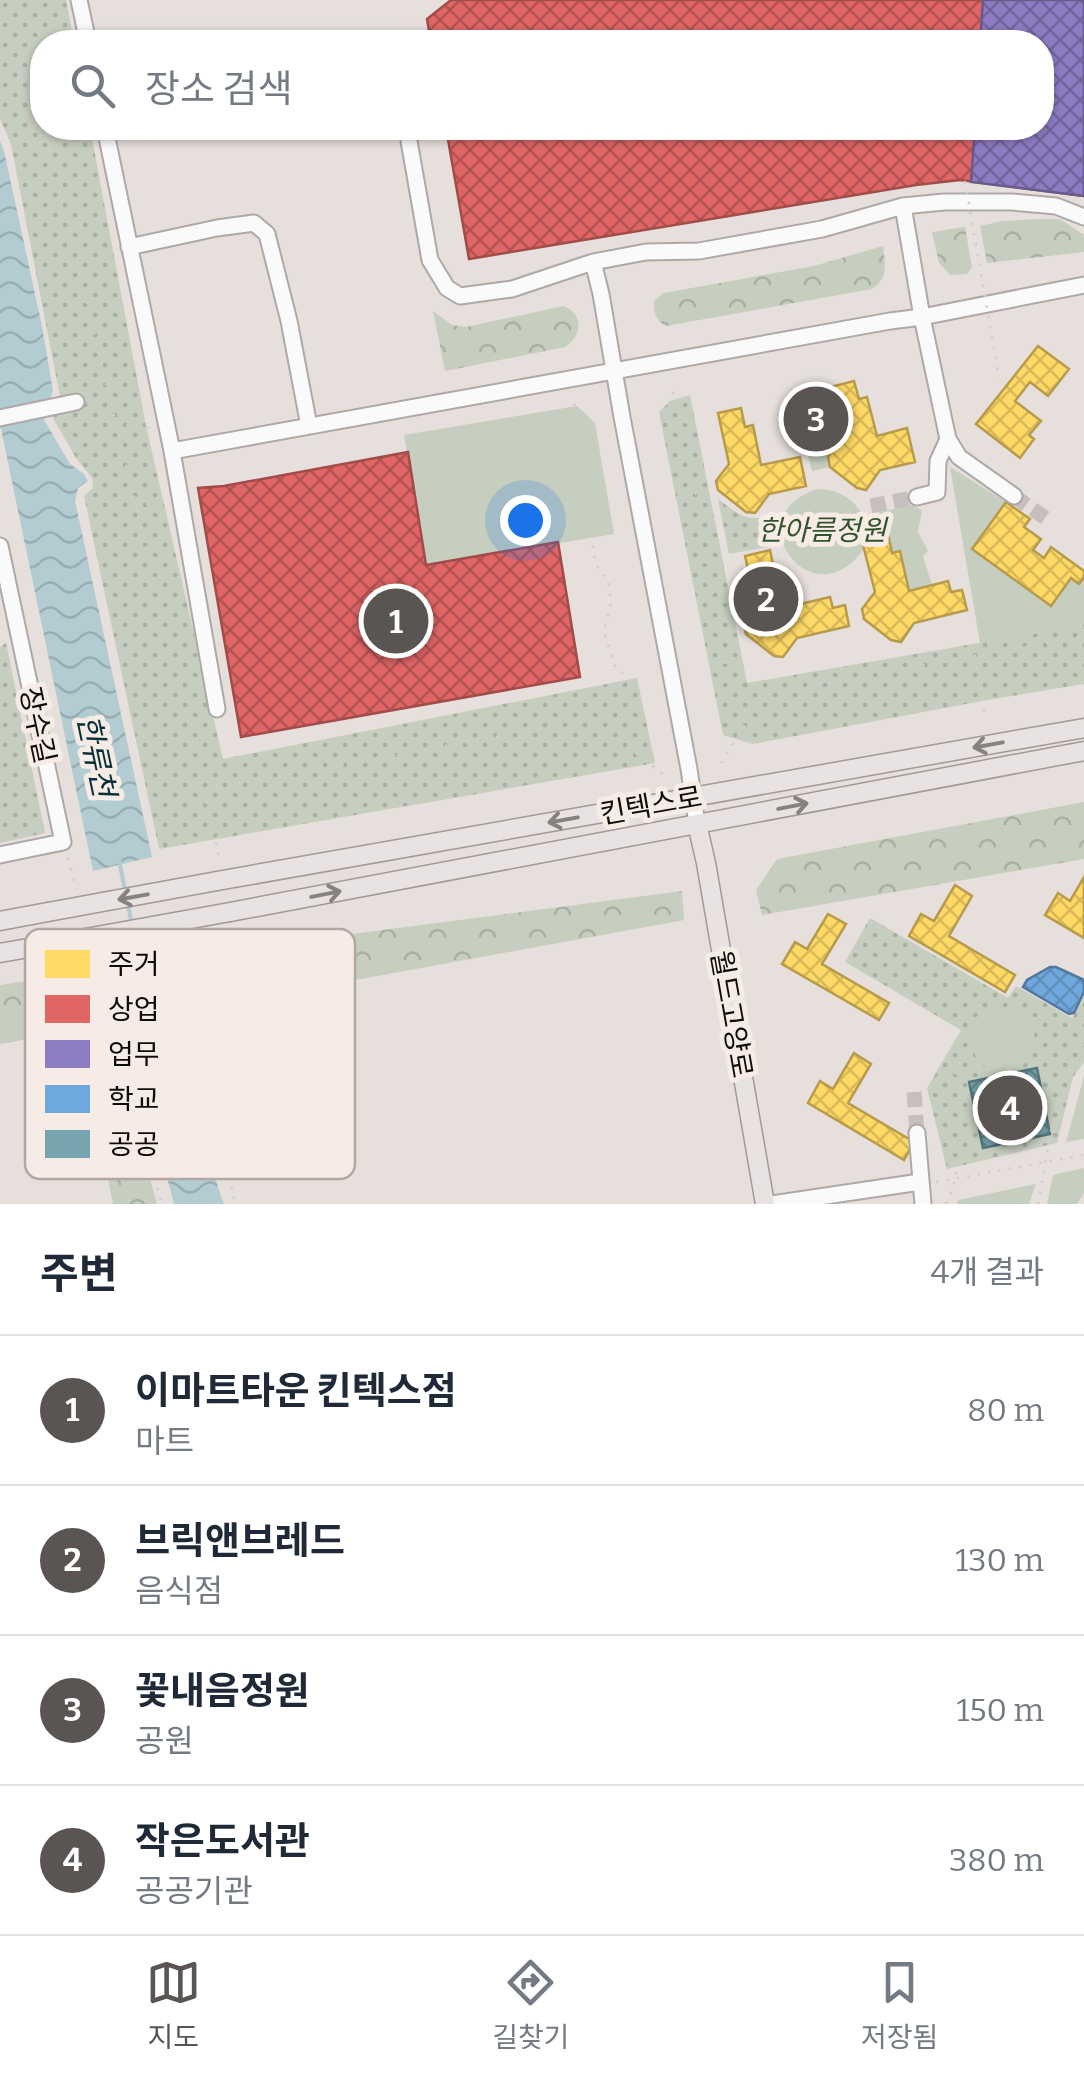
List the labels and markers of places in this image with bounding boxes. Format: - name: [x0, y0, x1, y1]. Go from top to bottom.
- pin: 3: [784, 382, 848, 456]
- pin: 2: [734, 562, 798, 636]
- pin: 1: [364, 584, 428, 658]
- pin: 4: [978, 1070, 1042, 1146]

